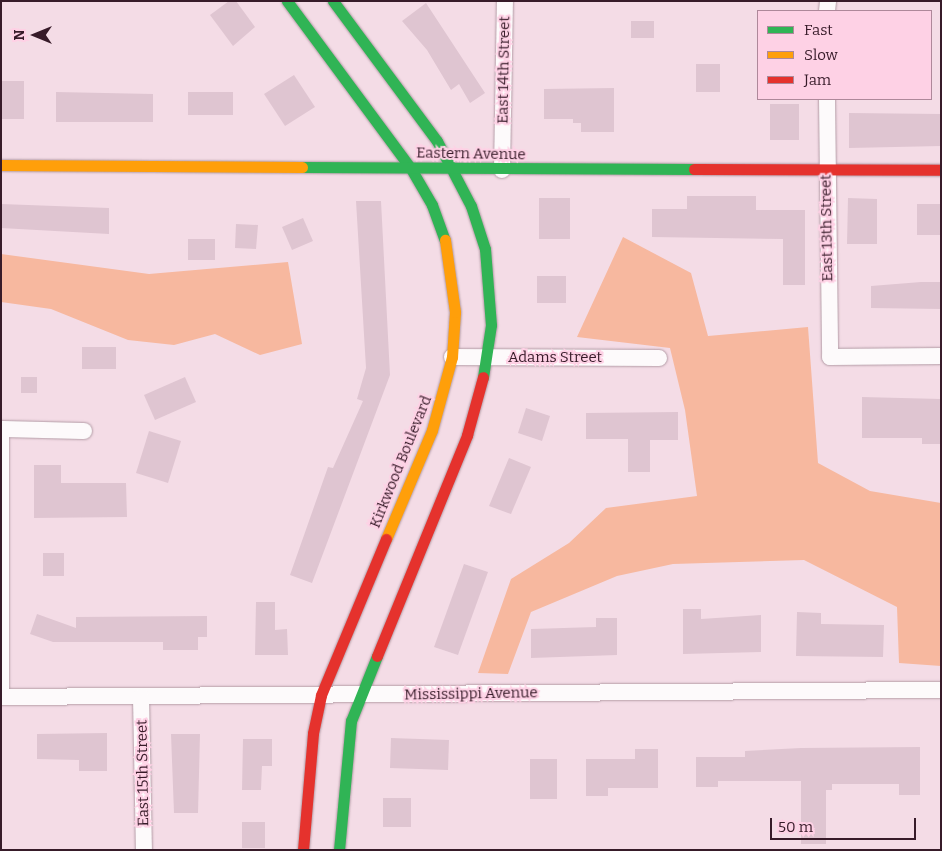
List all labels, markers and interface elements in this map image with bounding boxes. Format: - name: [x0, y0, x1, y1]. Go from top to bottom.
- north arrow: [10, 10, 60, 60]
- legend: [757, 10, 932, 100]
- street label: East 14th Street: [494, 16, 514, 124]
- text: Fast: [804, 21, 833, 39]
- text: N: [11, 30, 28, 40]
- text: Slow: [804, 46, 838, 64]
- text: Jam: [804, 71, 831, 89]
- street label: Eastern Avenue: [416, 144, 526, 164]
- street label: East 13th Street: [817, 174, 837, 282]
- street label: Adams Street: [508, 349, 602, 367]
- street label: Kirkwood Boulevard: [366, 393, 436, 531]
- street label: Mississippi Avenue: [404, 684, 538, 704]
- street label: East 15th Street: [133, 719, 153, 827]
- scale bar: [772, 808, 918, 840]
- text: 50 m: [778, 818, 813, 836]

